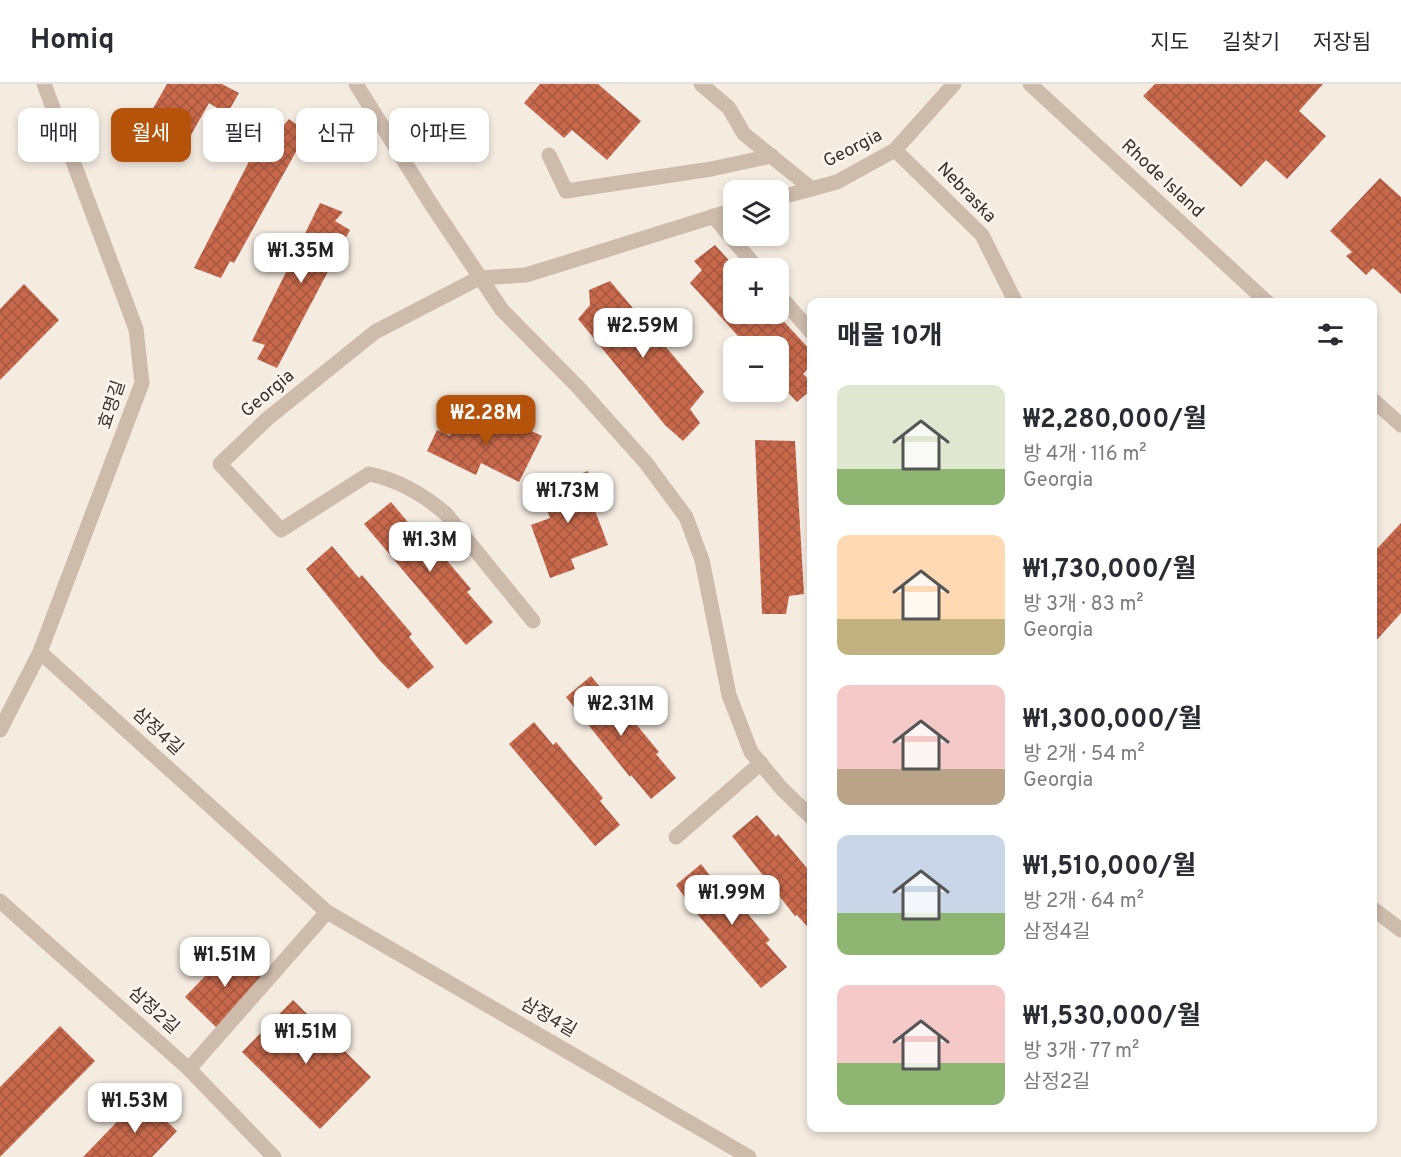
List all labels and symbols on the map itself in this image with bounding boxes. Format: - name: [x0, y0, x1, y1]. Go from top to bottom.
- street label: Georgia: [820, 124, 886, 174]
- street label: Rhode Island: [1116, 135, 1208, 223]
- street label: Nebraska: [931, 158, 1001, 228]
- pin: ₩1.35M: [252, 233, 350, 284]
- pin: ₩2.59M: [594, 308, 692, 359]
- street label: Georgia: [236, 365, 300, 423]
- street label: 효명길: [94, 378, 132, 432]
- pin: ₩2.28M: [437, 395, 535, 446]
- pin: ₩1.73M: [519, 473, 617, 524]
- pin: ₩1.3M: [388, 522, 472, 573]
- pin: ₩2.31M: [572, 686, 670, 737]
- street label: 삼정4길: [127, 703, 187, 761]
- pin: ₩1.99M: [683, 875, 781, 926]
- pin: ₩1.51M: [176, 937, 274, 988]
- street label: 삼정2길: [123, 982, 183, 1040]
- street label: 삼정4길: [516, 993, 580, 1043]
- pin: ₩1.51M: [257, 1014, 355, 1065]
- pin: ₩1.53M: [86, 1083, 184, 1134]

